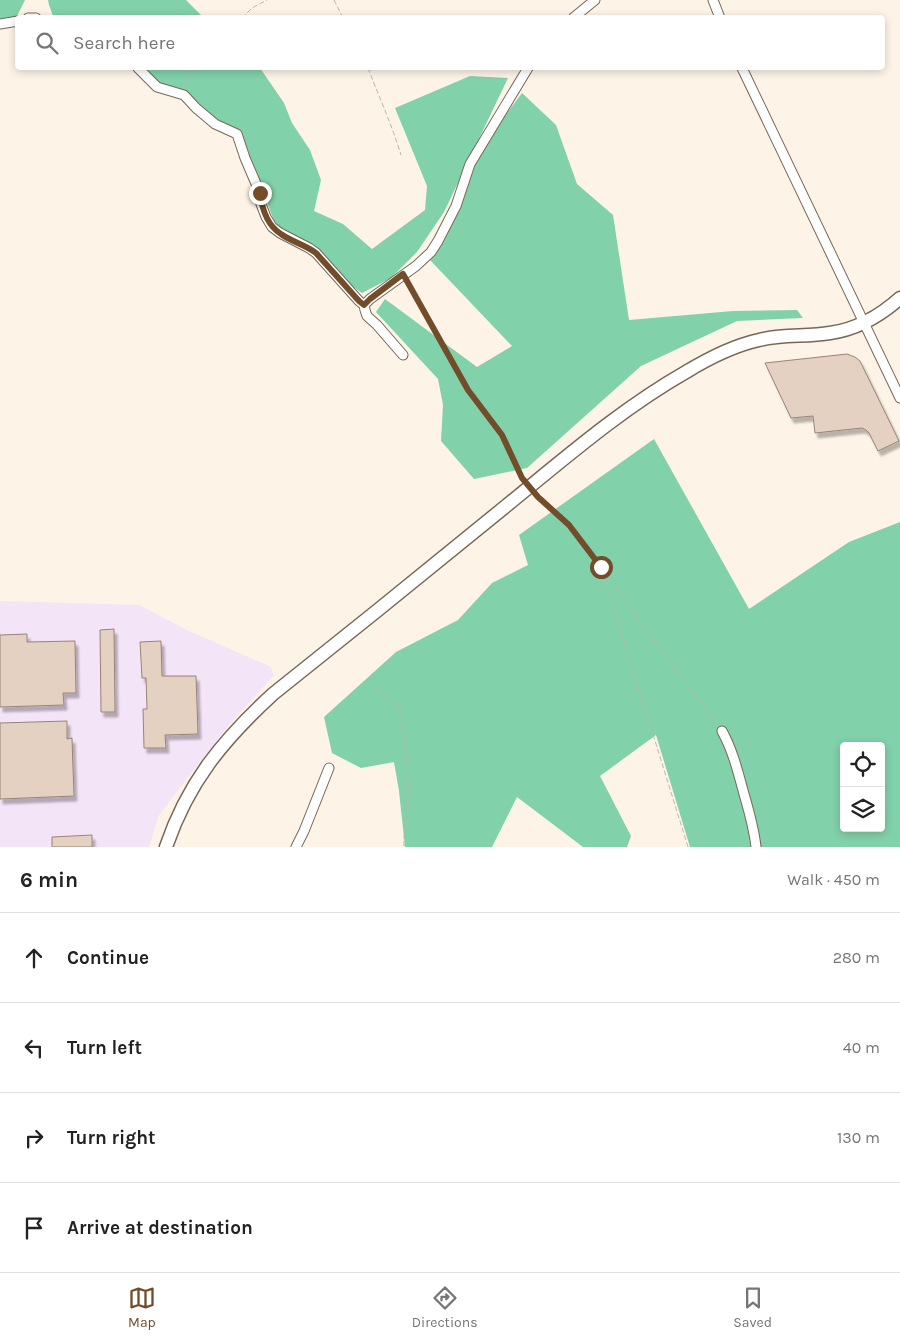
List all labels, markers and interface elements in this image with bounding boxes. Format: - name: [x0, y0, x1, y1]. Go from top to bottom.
- search box: [15, 15, 885, 70]
- icon: search: [33, 29, 61, 57]
- text: Search here: [73, 32, 175, 54]
- route end: [249, 182, 272, 205]
- route start: [590, 556, 613, 579]
- map controls: [840, 742, 885, 832]
- button: locate: [840, 742, 885, 787]
- button: layers: [840, 787, 885, 832]
- text: 6 min: [20, 868, 78, 892]
- text: Walk · 450 m: [787, 870, 880, 889]
- icon: ahead: [20, 944, 48, 972]
- text: Continue: [67, 947, 149, 969]
- text: 280 m: [833, 948, 880, 967]
- icon: left: [20, 1034, 48, 1062]
- text: Turn left: [67, 1037, 142, 1059]
- text: 40 m: [843, 1038, 880, 1057]
- icon: right: [20, 1124, 48, 1152]
- text: Turn right: [67, 1127, 156, 1149]
- text: 130 m: [837, 1128, 880, 1147]
- icon: arrive: [20, 1214, 48, 1242]
- text: Arrive at destination: [67, 1217, 253, 1239]
- tab: Map: [128, 1284, 156, 1331]
- tab: Directions: [412, 1284, 478, 1331]
- tab: Saved: [733, 1284, 772, 1331]

